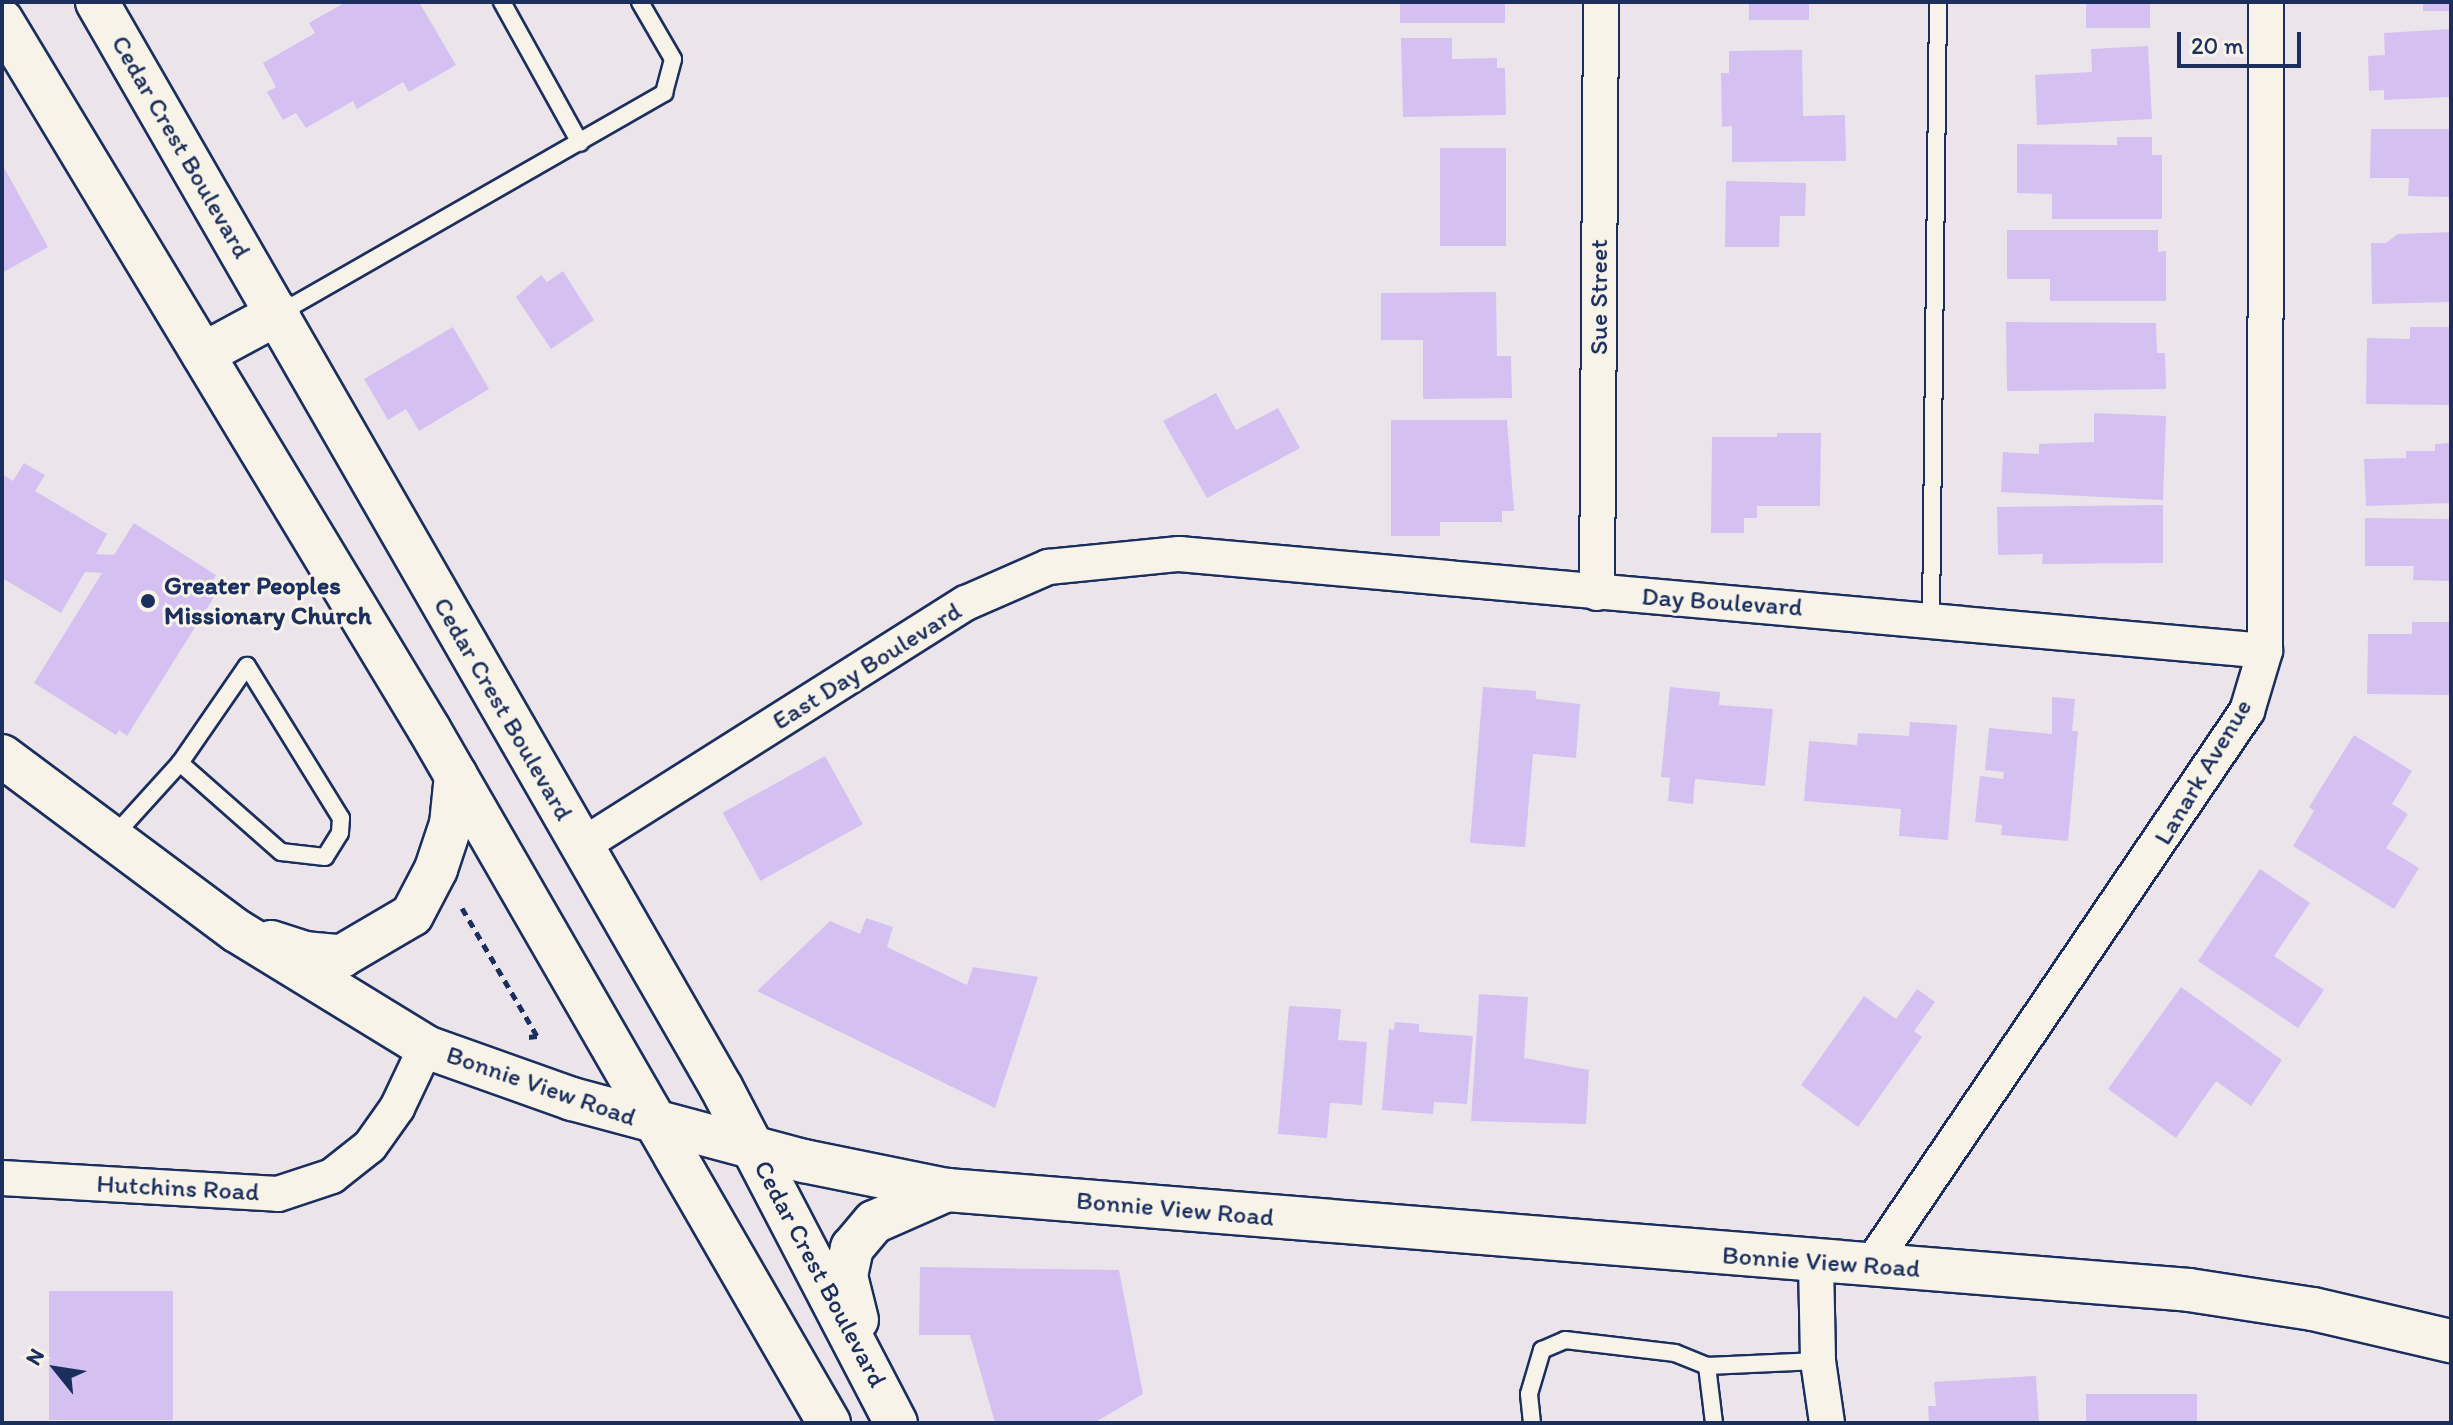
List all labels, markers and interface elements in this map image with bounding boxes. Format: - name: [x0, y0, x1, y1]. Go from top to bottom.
- scale bar: [2181, 16, 2305, 66]
- street label: Cedar Crest Boulevard: [104, 30, 258, 264]
- text: 20 m: [2191, 31, 2244, 60]
- street label: Sue Street: [1583, 239, 1615, 355]
- place label: Greater Peoples Missionary Church: [164, 570, 372, 632]
- street label: Day Boulevard: [1640, 581, 1804, 623]
- marker: Greater Peoples Missionary Church: [139, 592, 157, 610]
- street label: Cedar Crest Boulevard: [426, 592, 580, 826]
- street label: East Day Boulevard: [766, 595, 968, 737]
- street label: Lanark Avenue: [2147, 693, 2259, 851]
- street label: Bonnie View Road: [443, 1039, 639, 1133]
- street label: Cedar Crest Boulevard: [747, 1155, 893, 1393]
- street label: Hutchins Road: [96, 1168, 260, 1208]
- street label: Bonnie View Road: [1075, 1185, 1275, 1233]
- street label: Bonnie View Road: [1721, 1240, 1921, 1284]
- north arrow: [16, 1329, 96, 1409]
- text: N: [19, 1344, 50, 1370]

